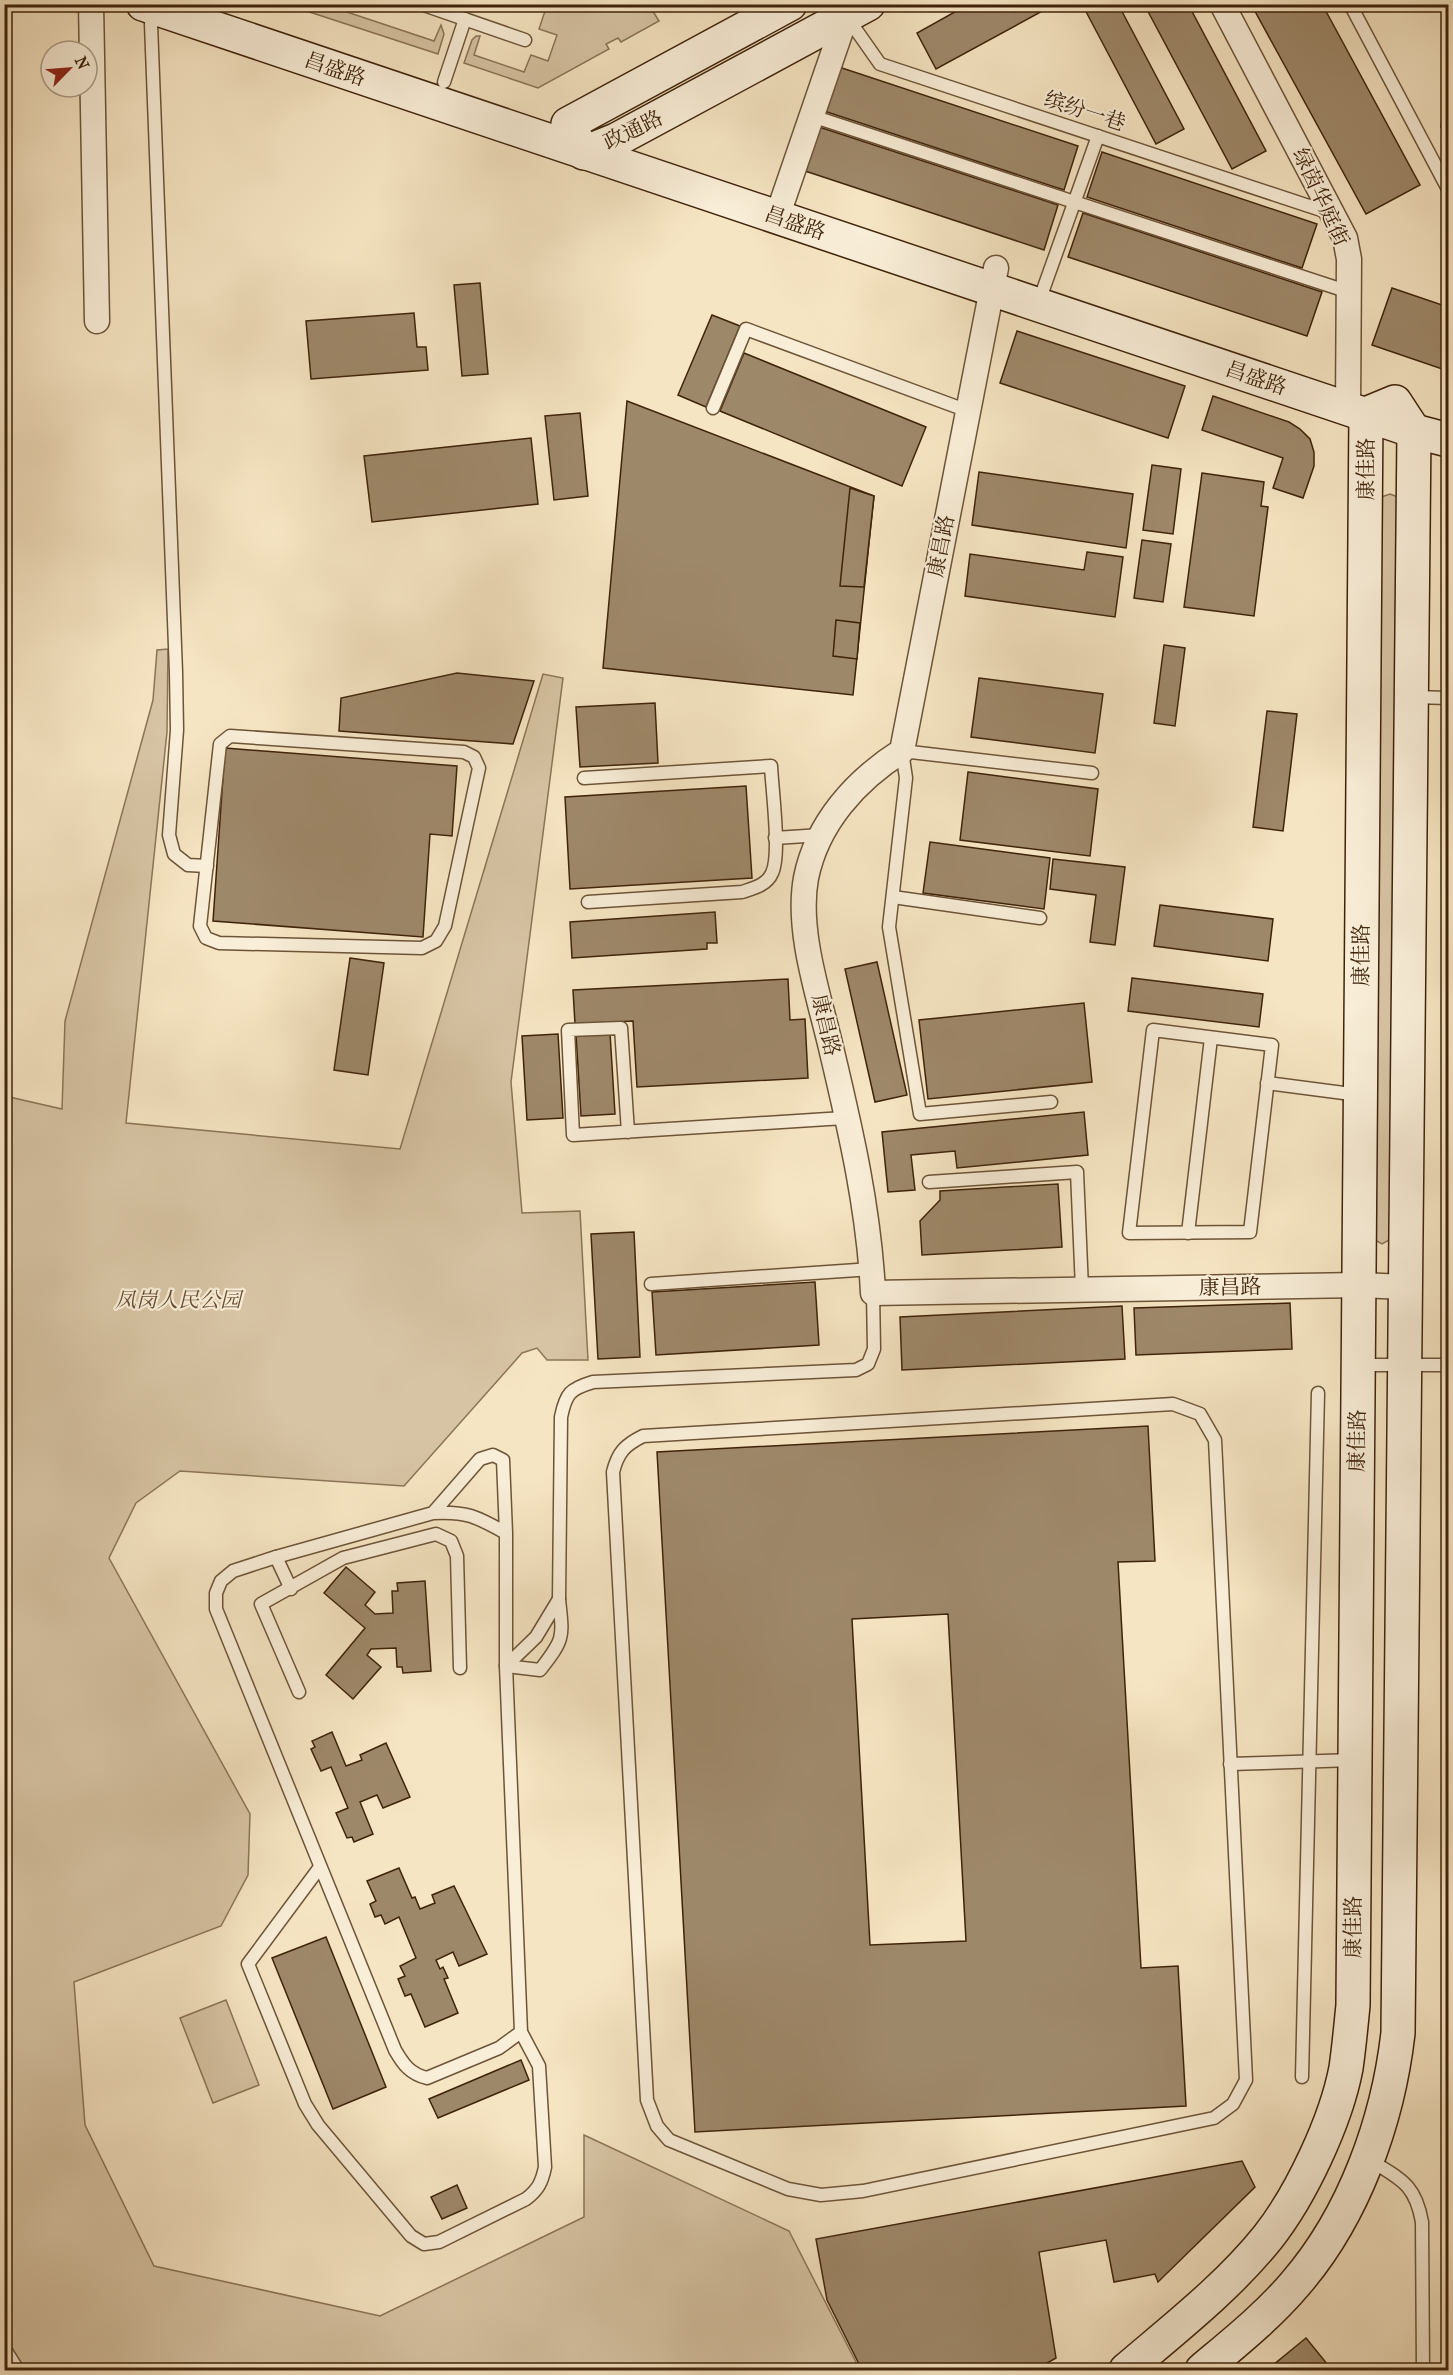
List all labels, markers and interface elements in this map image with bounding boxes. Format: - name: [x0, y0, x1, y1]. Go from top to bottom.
- north arrow: [39, 39, 99, 99]
- street label: 昌盛路: [301, 47, 369, 91]
- text: N: [71, 53, 94, 73]
- street label: 缤纷一巷: [1041, 87, 1129, 135]
- street label: 政通路: [599, 105, 667, 155]
- street label: 绿茵华庭街: [1288, 144, 1354, 250]
- street label: 昌盛路: [761, 201, 829, 245]
- street label: 昌盛路: [1222, 356, 1290, 400]
- street label: 康佳路: [1354, 438, 1378, 501]
- street label: 康昌路: [923, 513, 959, 579]
- street label: 康佳路: [1349, 924, 1373, 987]
- street label: 康昌路: [807, 992, 845, 1058]
- street label: 康昌路: [1198, 1274, 1262, 1300]
- park label: 凤岗人民公园: [115, 1288, 244, 1312]
- street label: 康佳路: [1344, 1409, 1370, 1473]
- street label: 康佳路: [1341, 1896, 1365, 1959]

